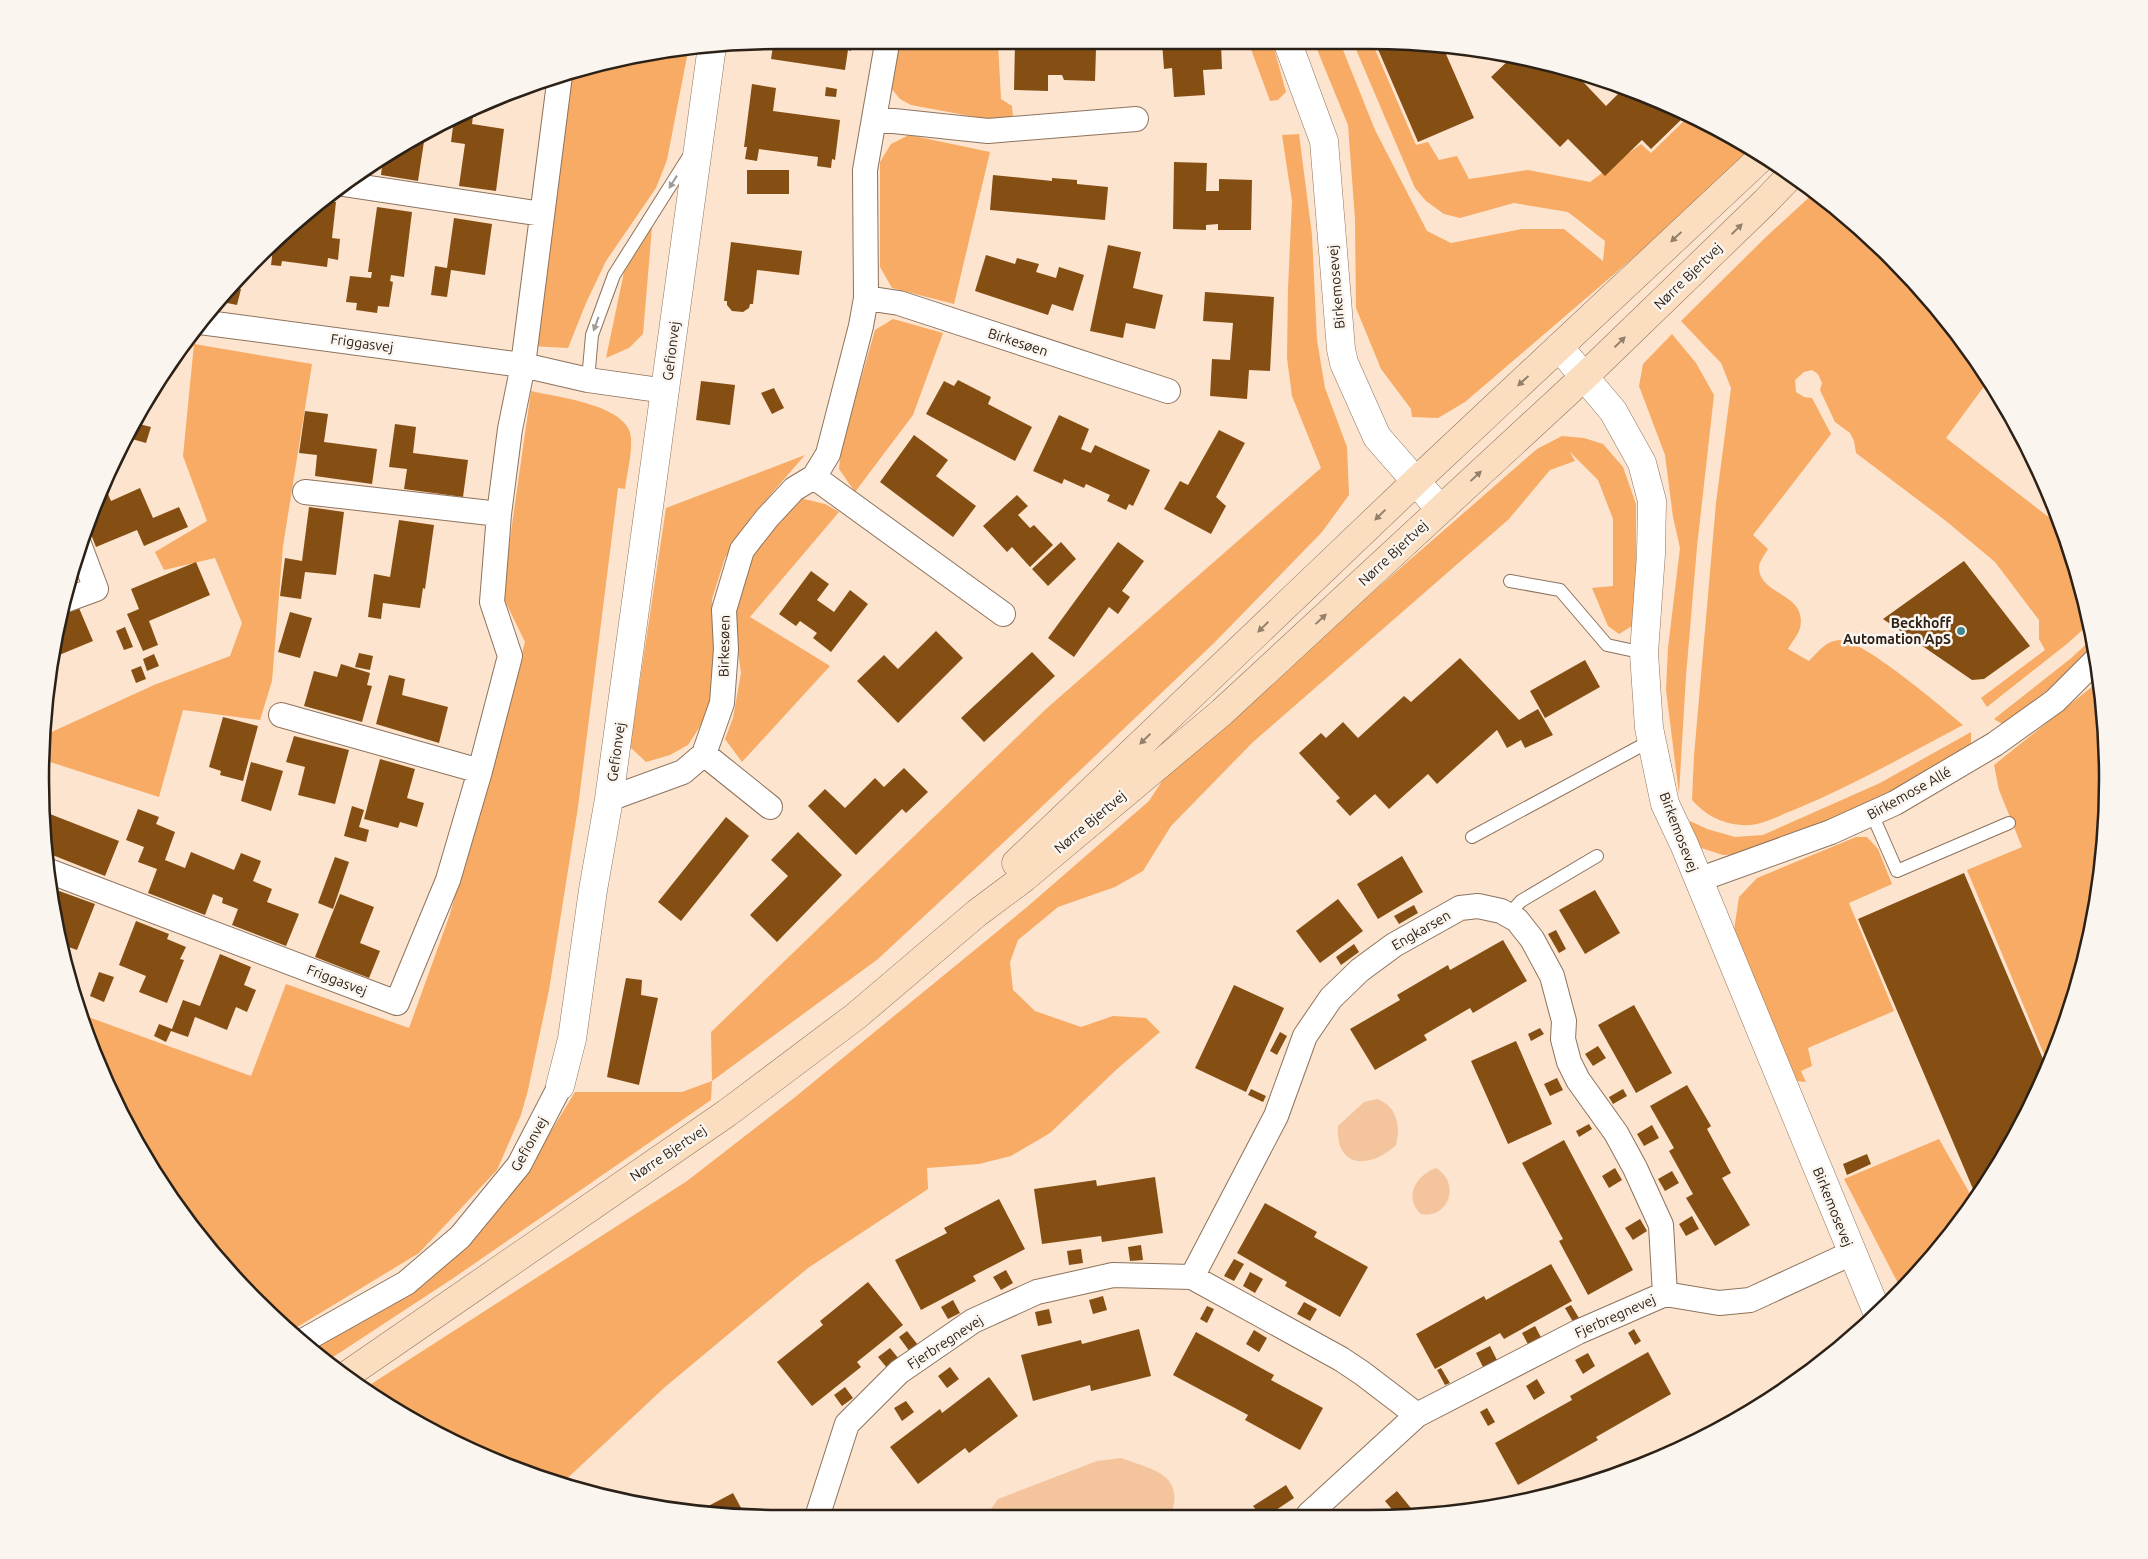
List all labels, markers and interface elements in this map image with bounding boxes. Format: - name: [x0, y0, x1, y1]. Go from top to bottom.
- one-way arrow: [668, 175, 677, 188]
- one-way arrow: [1731, 223, 1743, 235]
- one-way arrow: [1671, 231, 1683, 243]
- street label: Nørre Bjertvej: [1651, 240, 1725, 312]
- street label: Birkemosevej: [1324, 244, 1348, 330]
- one-way arrow: [592, 317, 600, 332]
- street label: Gefionvej: [659, 320, 683, 382]
- street label: Birkesøen: [986, 325, 1050, 359]
- street label: Friggasvej: [330, 331, 394, 355]
- one-way arrow: [1614, 336, 1626, 348]
- one-way arrow: [1517, 375, 1529, 387]
- one-way arrow: [1469, 470, 1481, 482]
- one-way arrow: [1375, 509, 1387, 521]
- street label: Nørre Bjertvej: [1355, 517, 1431, 589]
- one-way arrow: [1315, 613, 1327, 625]
- street label: Birkesøen: [715, 615, 733, 677]
- place label: Beckhoff Automation ApS: [1843, 615, 1951, 647]
- one-way arrow: [1257, 621, 1269, 633]
- marker: Beckhoff Automation ApS: [1955, 625, 1967, 637]
- street label: Gefionvej: [604, 721, 628, 783]
- one-way arrow: [1139, 733, 1151, 745]
- street label: Birkemose Allé: [1864, 763, 1954, 823]
- street label: Nørre Bjertvej: [1051, 787, 1129, 857]
- street label: Birkemosevej: [1656, 790, 1702, 874]
- street label: Engkarsen: [1389, 907, 1453, 953]
- street label: Friggasvej: [305, 961, 369, 999]
- street label: Gefionvej: [507, 1114, 551, 1174]
- street label: Nørre Bjertvej: [627, 1122, 709, 1184]
- street label: Birkemosevej: [1810, 1165, 1856, 1249]
- street label: Fjerbregnevej: [1572, 1291, 1658, 1341]
- street label: Fjerbregnevej: [904, 1312, 986, 1372]

